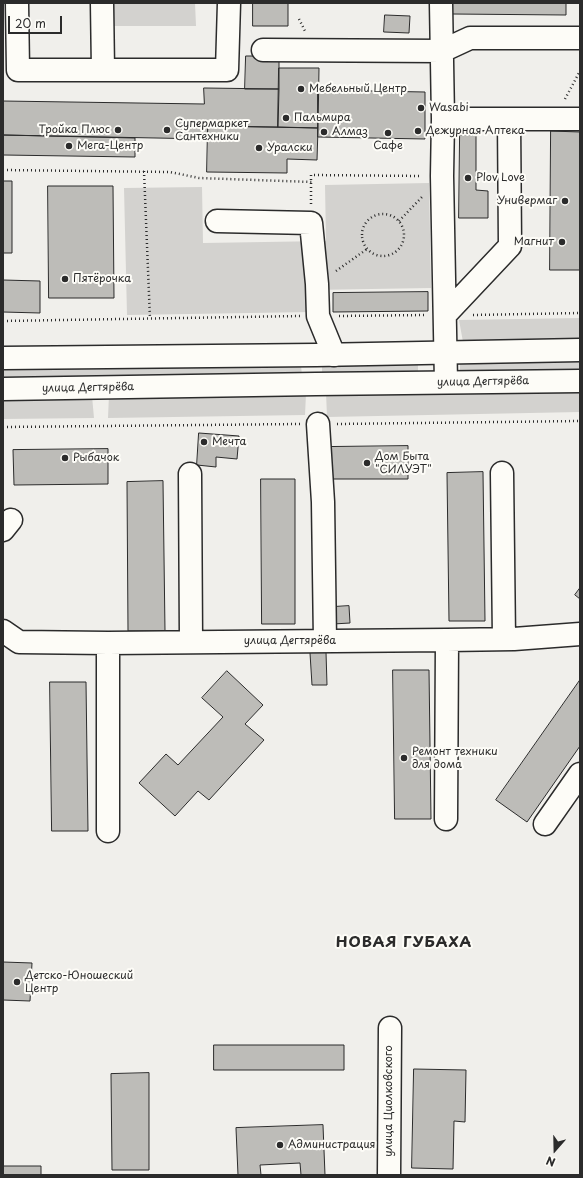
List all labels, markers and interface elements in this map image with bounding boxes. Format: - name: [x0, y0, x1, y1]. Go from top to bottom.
- scale bar: [10, 8, 64, 34]
- text: 20 m: [15, 14, 46, 32]
- place label: Мебельный Центр: [309, 82, 407, 96]
- marker: Мебельный Центр: [296, 84, 306, 94]
- place label: Wasabi: [429, 101, 469, 115]
- marker: Wasabi: [416, 103, 426, 113]
- place label: Пальмира: [294, 111, 351, 125]
- marker: Пальмира: [281, 113, 291, 123]
- place label: Супермаркет Сантехники: [175, 117, 248, 143]
- place label: Тройка Плюс: [39, 123, 110, 137]
- place label: Дежурная Аптека: [426, 124, 524, 138]
- marker: Тройка Плюс: [113, 125, 123, 135]
- marker: Супермаркет Сантехники: [162, 125, 172, 135]
- place label: Алмаз: [332, 125, 368, 139]
- marker: Дежурная Аптека: [413, 126, 423, 136]
- marker: Алмаз: [319, 127, 329, 137]
- marker: Сафе: [383, 128, 393, 138]
- place label: Мега-Центр: [77, 139, 143, 153]
- place label: Сафе: [373, 139, 403, 153]
- marker: Мега-Центр: [64, 141, 74, 151]
- place label: Уралски: [267, 141, 313, 155]
- marker: Уралски: [254, 143, 264, 153]
- place label: Plov Love: [476, 171, 525, 185]
- marker: Plov Love: [463, 173, 473, 183]
- place label: Универмаг: [497, 194, 557, 208]
- marker: Универмаг: [560, 196, 570, 206]
- place label: Магнит: [514, 235, 554, 249]
- marker: Магнит: [557, 237, 567, 247]
- place label: Пятёрочка: [73, 272, 131, 286]
- marker: Пятёрочка: [60, 274, 70, 284]
- street label: улица Дегтярёва: [437, 375, 529, 389]
- street label: улица Дегтярёва: [42, 381, 134, 395]
- place label: Мечта: [212, 435, 246, 449]
- marker: Мечта: [199, 437, 209, 447]
- place label: Дом Быта "СИЛУЭТ": [375, 450, 432, 476]
- place label: Рыбачок: [73, 451, 119, 465]
- marker: Рыбачок: [60, 453, 70, 463]
- marker: Дом Быта "СИЛУЭТ": [362, 458, 372, 468]
- street label: улица Дегтярёва: [244, 634, 336, 648]
- place label: Ремонт техники для дома: [412, 745, 498, 771]
- marker: Ремонт техники для дома: [399, 753, 409, 763]
- district label: НОВАЯ ГУБАХА: [336, 934, 472, 952]
- place label: Детско-Юношеский Центр: [25, 969, 133, 995]
- marker: Детско-Юношеский Центр: [12, 977, 22, 987]
- street label: улица Циолковского: [382, 1045, 396, 1157]
- north arrow: [535, 1130, 575, 1170]
- place label: Администрация: [288, 1138, 375, 1152]
- marker: Администрация: [275, 1140, 285, 1150]
- text: N: [544, 1152, 558, 1171]

